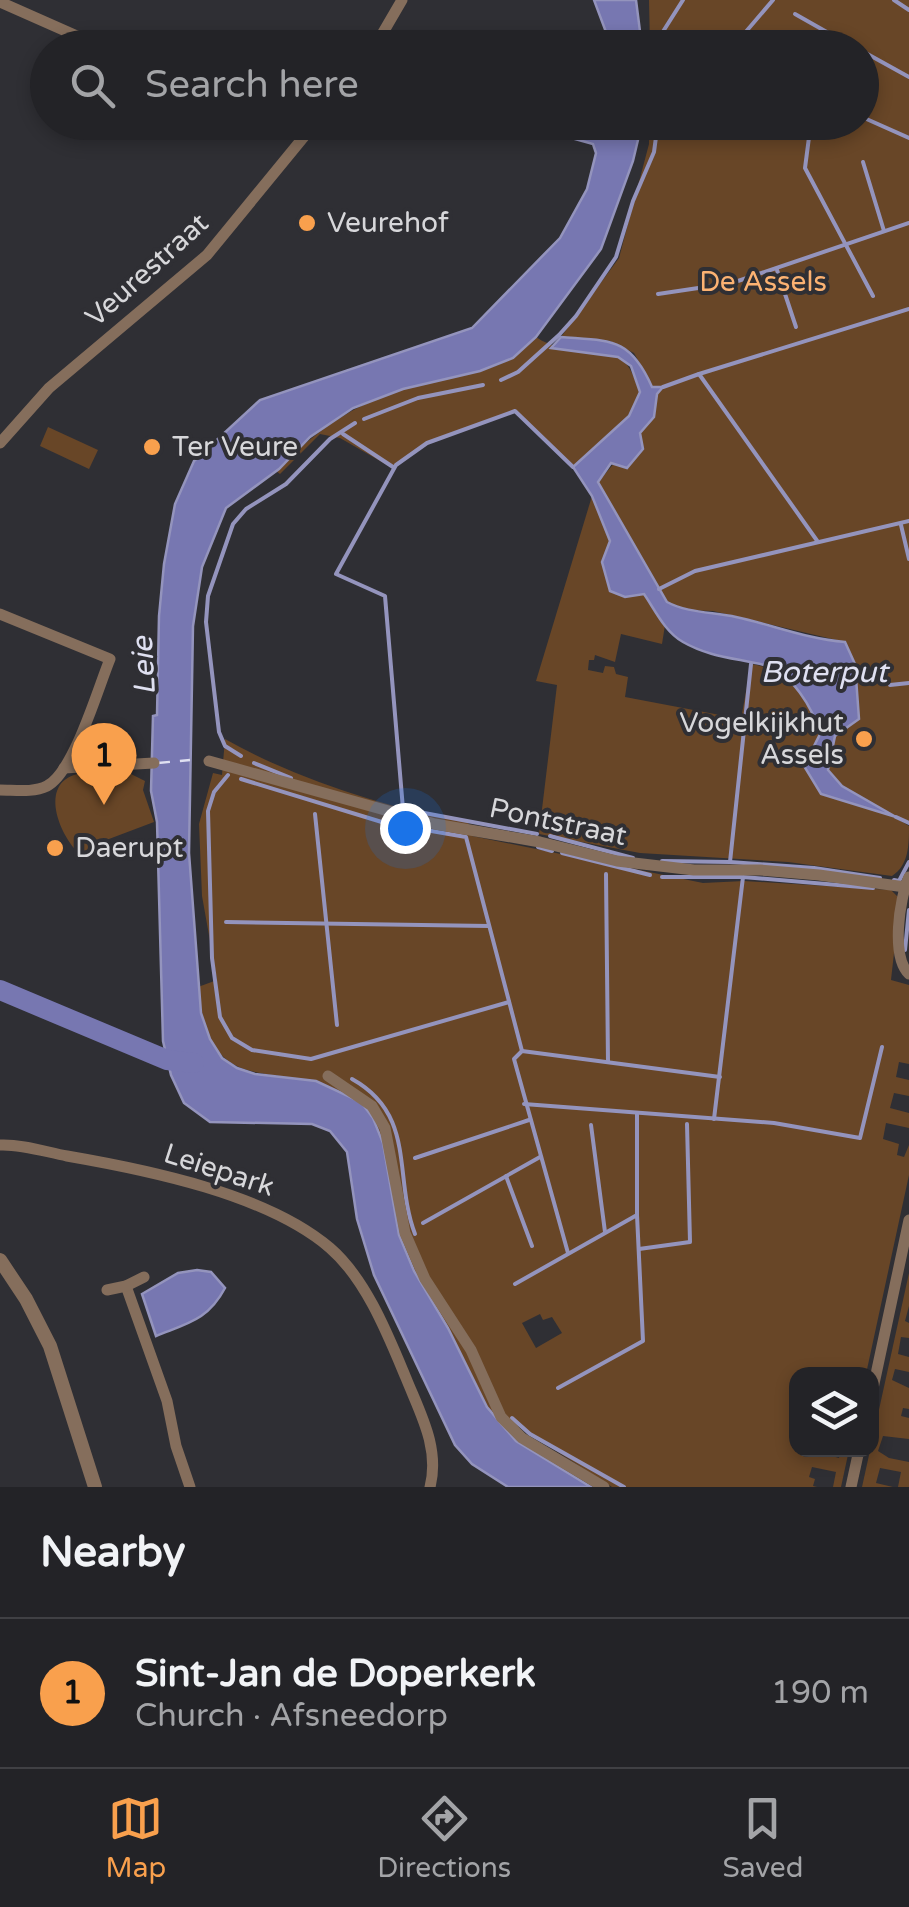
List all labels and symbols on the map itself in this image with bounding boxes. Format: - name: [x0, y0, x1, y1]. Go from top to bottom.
- street label: Veurestraat: [79, 206, 216, 334]
- place label: Veurehof: [327, 206, 449, 240]
- marker: Veurehof: [296, 212, 318, 234]
- park label: De Assels: [699, 265, 827, 299]
- place label: Ter Veure: [172, 430, 298, 464]
- marker: Ter Veure: [141, 436, 163, 458]
- water label: Leie: [124, 634, 164, 696]
- water label: Boterput: [760, 654, 891, 691]
- place label: Vogelkijkhut Assels: [679, 706, 844, 772]
- pin: 1: [72, 722, 136, 805]
- marker: Vogelkijkhut Assels: [853, 728, 875, 750]
- street label: Pontstraat: [486, 791, 630, 853]
- your location: [380, 803, 431, 854]
- place label: Daerupt: [75, 831, 184, 865]
- marker: Daerupt: [44, 837, 66, 859]
- street label: Leiepark: [159, 1136, 279, 1204]

